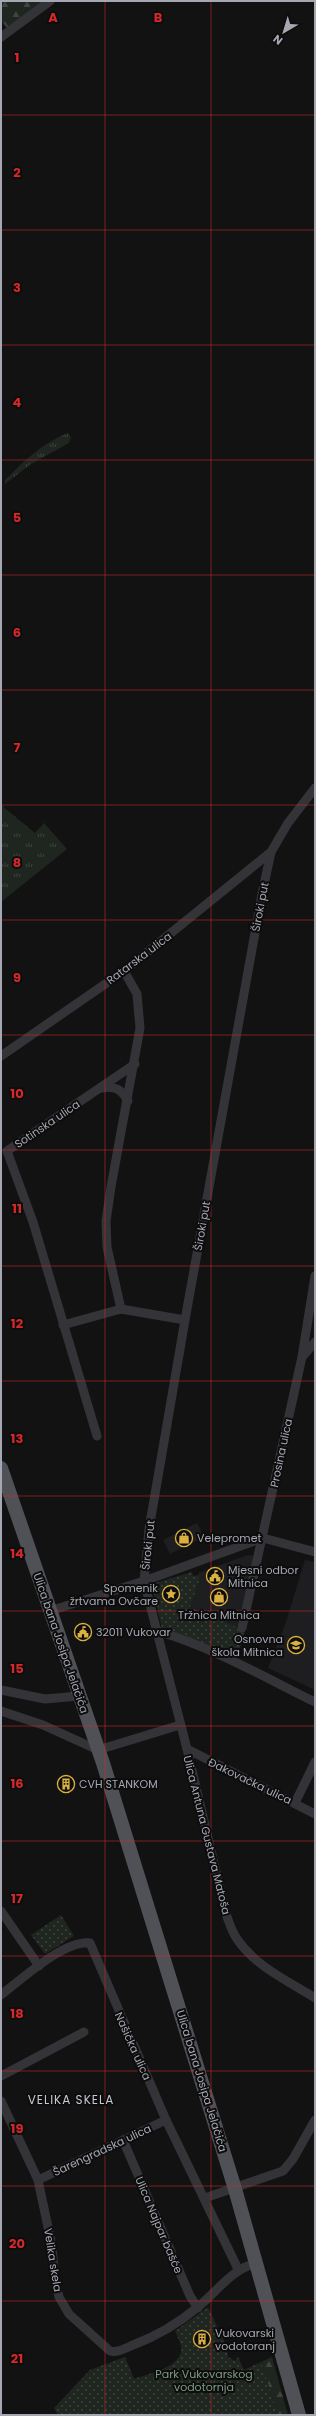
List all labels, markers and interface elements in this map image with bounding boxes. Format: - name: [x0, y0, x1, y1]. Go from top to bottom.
- text: A: [48, 8, 58, 27]
- text: B: [154, 8, 163, 27]
- north arrow: [264, 12, 304, 52]
- text: N: [270, 31, 286, 49]
- text: 1: [15, 48, 19, 67]
- text: 2: [13, 163, 21, 182]
- text: 3: [13, 278, 21, 297]
- text: 4: [13, 393, 22, 412]
- text: 5: [13, 508, 21, 527]
- text: 6: [13, 623, 21, 642]
- text: 7: [14, 738, 21, 757]
- text: 8: [13, 853, 21, 872]
- street label: Široki put: [247, 881, 273, 933]
- street label: Ratarska ulica: [103, 928, 175, 988]
- text: 9: [13, 968, 21, 987]
- text: 10: [10, 1084, 24, 1103]
- street label: Sotinska ulica: [11, 1096, 83, 1152]
- text: 11: [12, 1199, 22, 1218]
- street label: Široki put: [190, 1200, 214, 1252]
- text: 12: [11, 1314, 24, 1333]
- street label: Prosina ulica: [266, 1417, 296, 1489]
- text: 13: [11, 1429, 24, 1448]
- street label: Široki put: [137, 1519, 159, 1571]
- shop icon: Velepromet: [174, 1528, 194, 1548]
- place label: Velepromet: [197, 1530, 262, 1546]
- text: 14: [10, 1544, 24, 1563]
- place label: Mjesni odbor Mitnica: [228, 1562, 299, 1591]
- public building icon: Mjesni odbor Mitnica: [205, 1566, 225, 1586]
- street label: Ulica bana Josipa Jelačića: [29, 1571, 93, 1715]
- place label: Spomenik žrtvama Ovčare: [70, 1580, 158, 1609]
- place icon: Spomenik žrtvama Ovčare: [161, 1584, 181, 1604]
- shop icon: Tržnica Mitnica: [209, 1587, 229, 1607]
- place label: Tržnica Mitnica: [178, 1607, 260, 1623]
- public building icon: 32011 Vukovar: [73, 1622, 93, 1642]
- place label: 32011 Vukovar: [96, 1624, 171, 1640]
- place label: Osnovna škola Mitnica: [211, 1631, 283, 1660]
- school or university icon: Osnovna škola Mitnica: [286, 1635, 306, 1655]
- text: 15: [10, 1659, 24, 1678]
- street label: Ulica Antuna Gustava Matoša: [179, 1754, 235, 1916]
- street label: Đakovačka ulica: [206, 1754, 294, 1808]
- text: 16: [10, 1774, 24, 1793]
- building icon: CVH STANKOM: [56, 1774, 76, 1794]
- place label: CVH STANKOM: [79, 1776, 158, 1792]
- text: 17: [11, 1889, 23, 1908]
- text: 18: [10, 2004, 24, 2023]
- street label: Ulica bana Josipa Jelačića: [173, 2008, 231, 2154]
- street label: Našička ulica: [111, 2009, 155, 2083]
- district label: VELIKA SKELA: [28, 2091, 114, 2108]
- text: 19: [11, 2119, 23, 2138]
- street label: Šarengradska ulica: [50, 2120, 154, 2180]
- street label: Ulica Najpar bašće: [131, 2174, 187, 2276]
- street label: Velika skela: [40, 2227, 66, 2293]
- text: 20: [9, 2234, 25, 2253]
- place label: Vukovarski vodotoranj: [215, 2325, 275, 2354]
- building icon: Vukovarski vodotoranj: [192, 2329, 212, 2349]
- text: 21: [11, 2349, 23, 2368]
- park label: Park Vukovarskog vodotornja: [155, 2366, 253, 2395]

